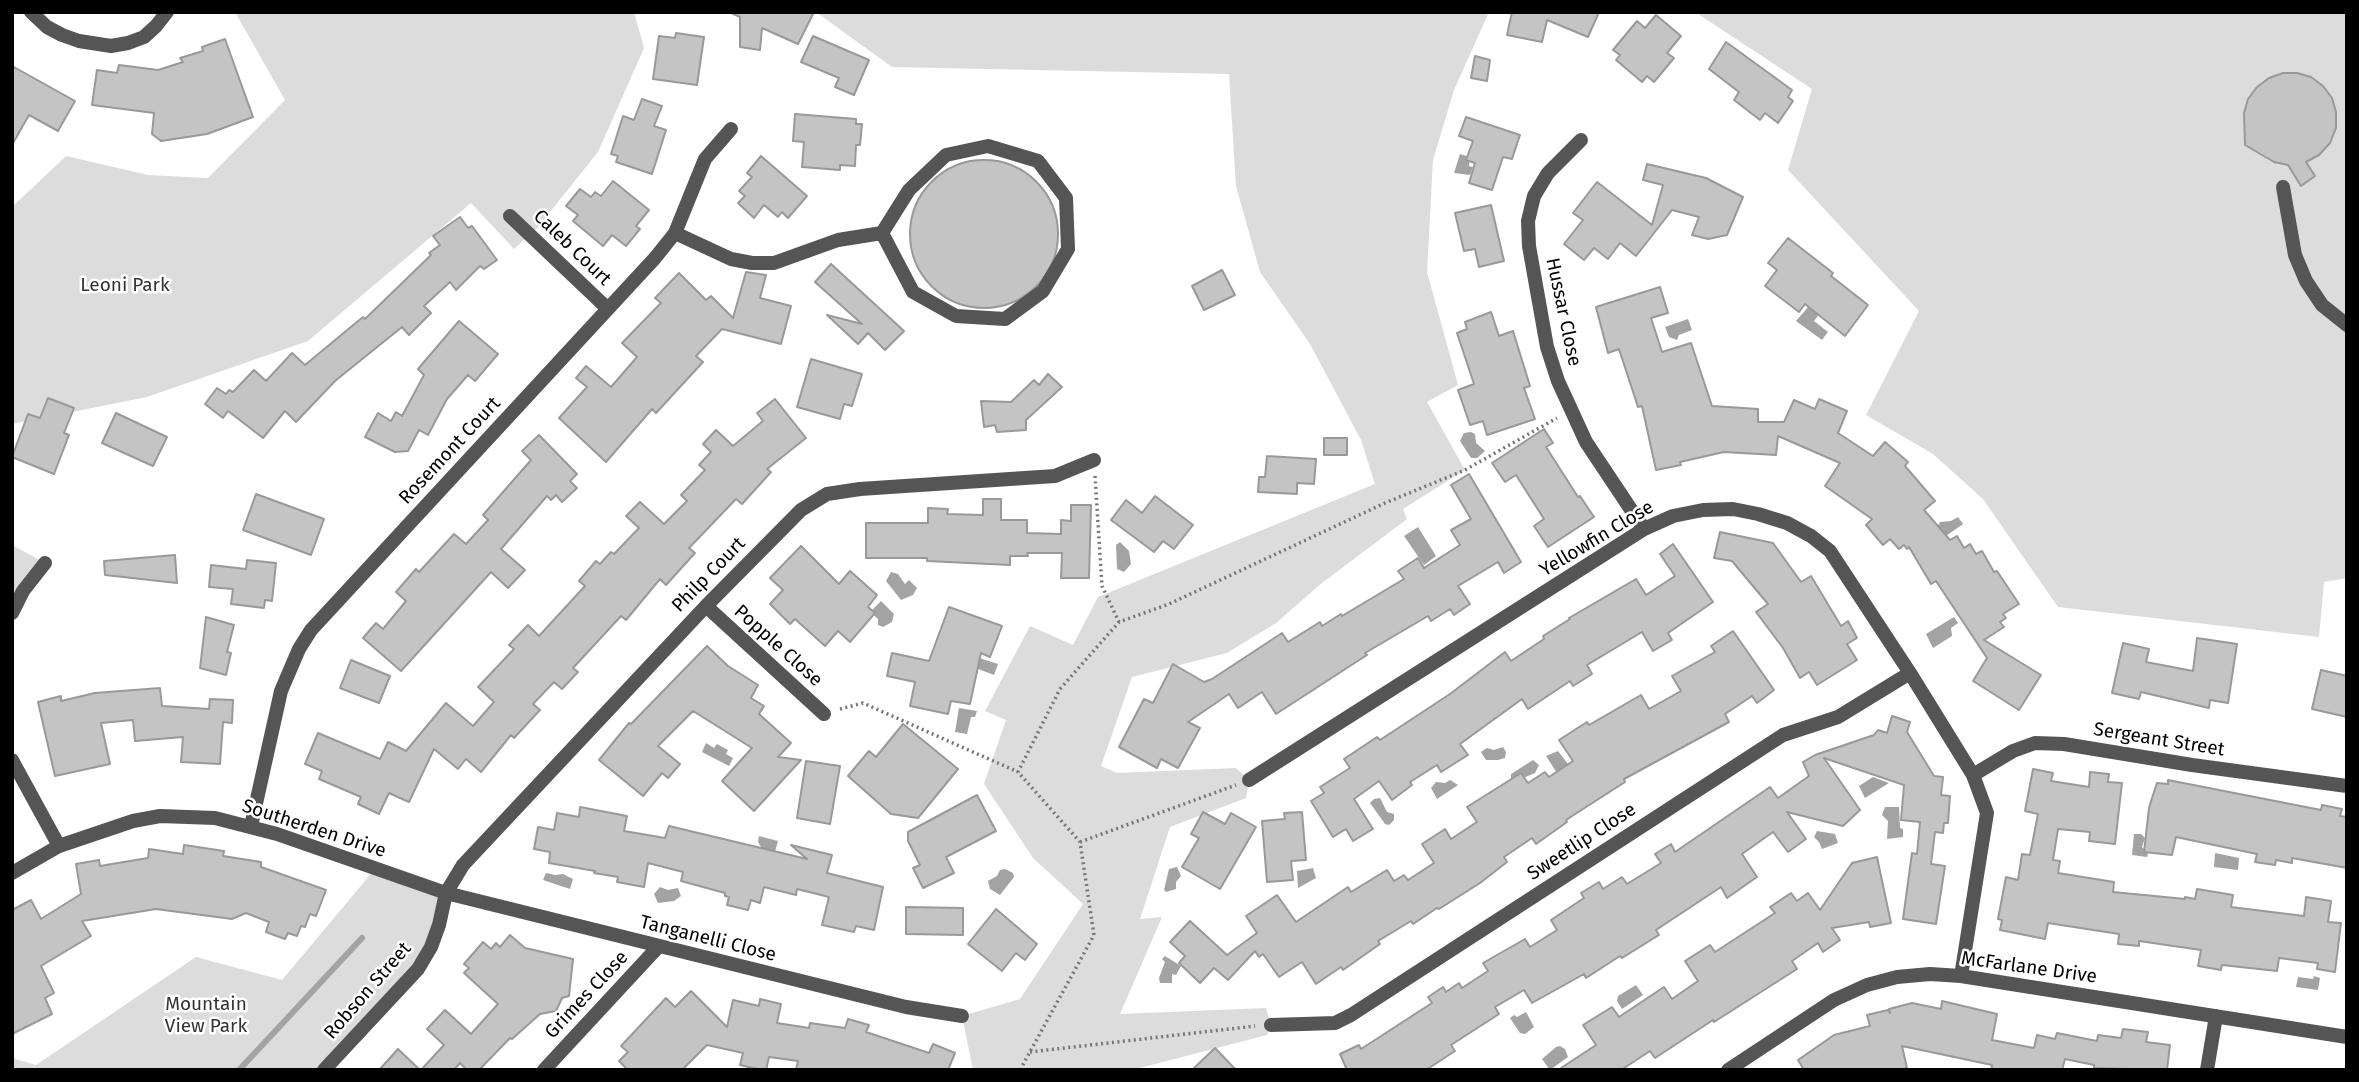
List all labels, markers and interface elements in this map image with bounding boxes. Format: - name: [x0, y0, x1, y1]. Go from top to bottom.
- street label: Caleb Court: [528, 205, 616, 291]
- street label: Hussar Close: [1540, 256, 1586, 368]
- park label: Leoni Park: [80, 275, 170, 297]
- street label: Rosemont Court: [394, 393, 506, 509]
- street label: Yellowfin Close: [1536, 496, 1658, 582]
- street label: Philp Court: [668, 533, 750, 617]
- street label: Popple Close: [729, 600, 827, 692]
- street label: Sergeant Street: [2092, 718, 2226, 762]
- street label: Southerden Drive: [239, 795, 389, 863]
- street label: Sweetlip Close: [1523, 798, 1641, 886]
- street label: Tanganelli Close: [638, 911, 778, 967]
- street label: Robson Street: [320, 938, 416, 1044]
- street label: Grimes Close: [541, 946, 633, 1044]
- street label: McFarlane Drive: [1960, 947, 2098, 989]
- park label: Mountain View Park: [165, 994, 247, 1038]

